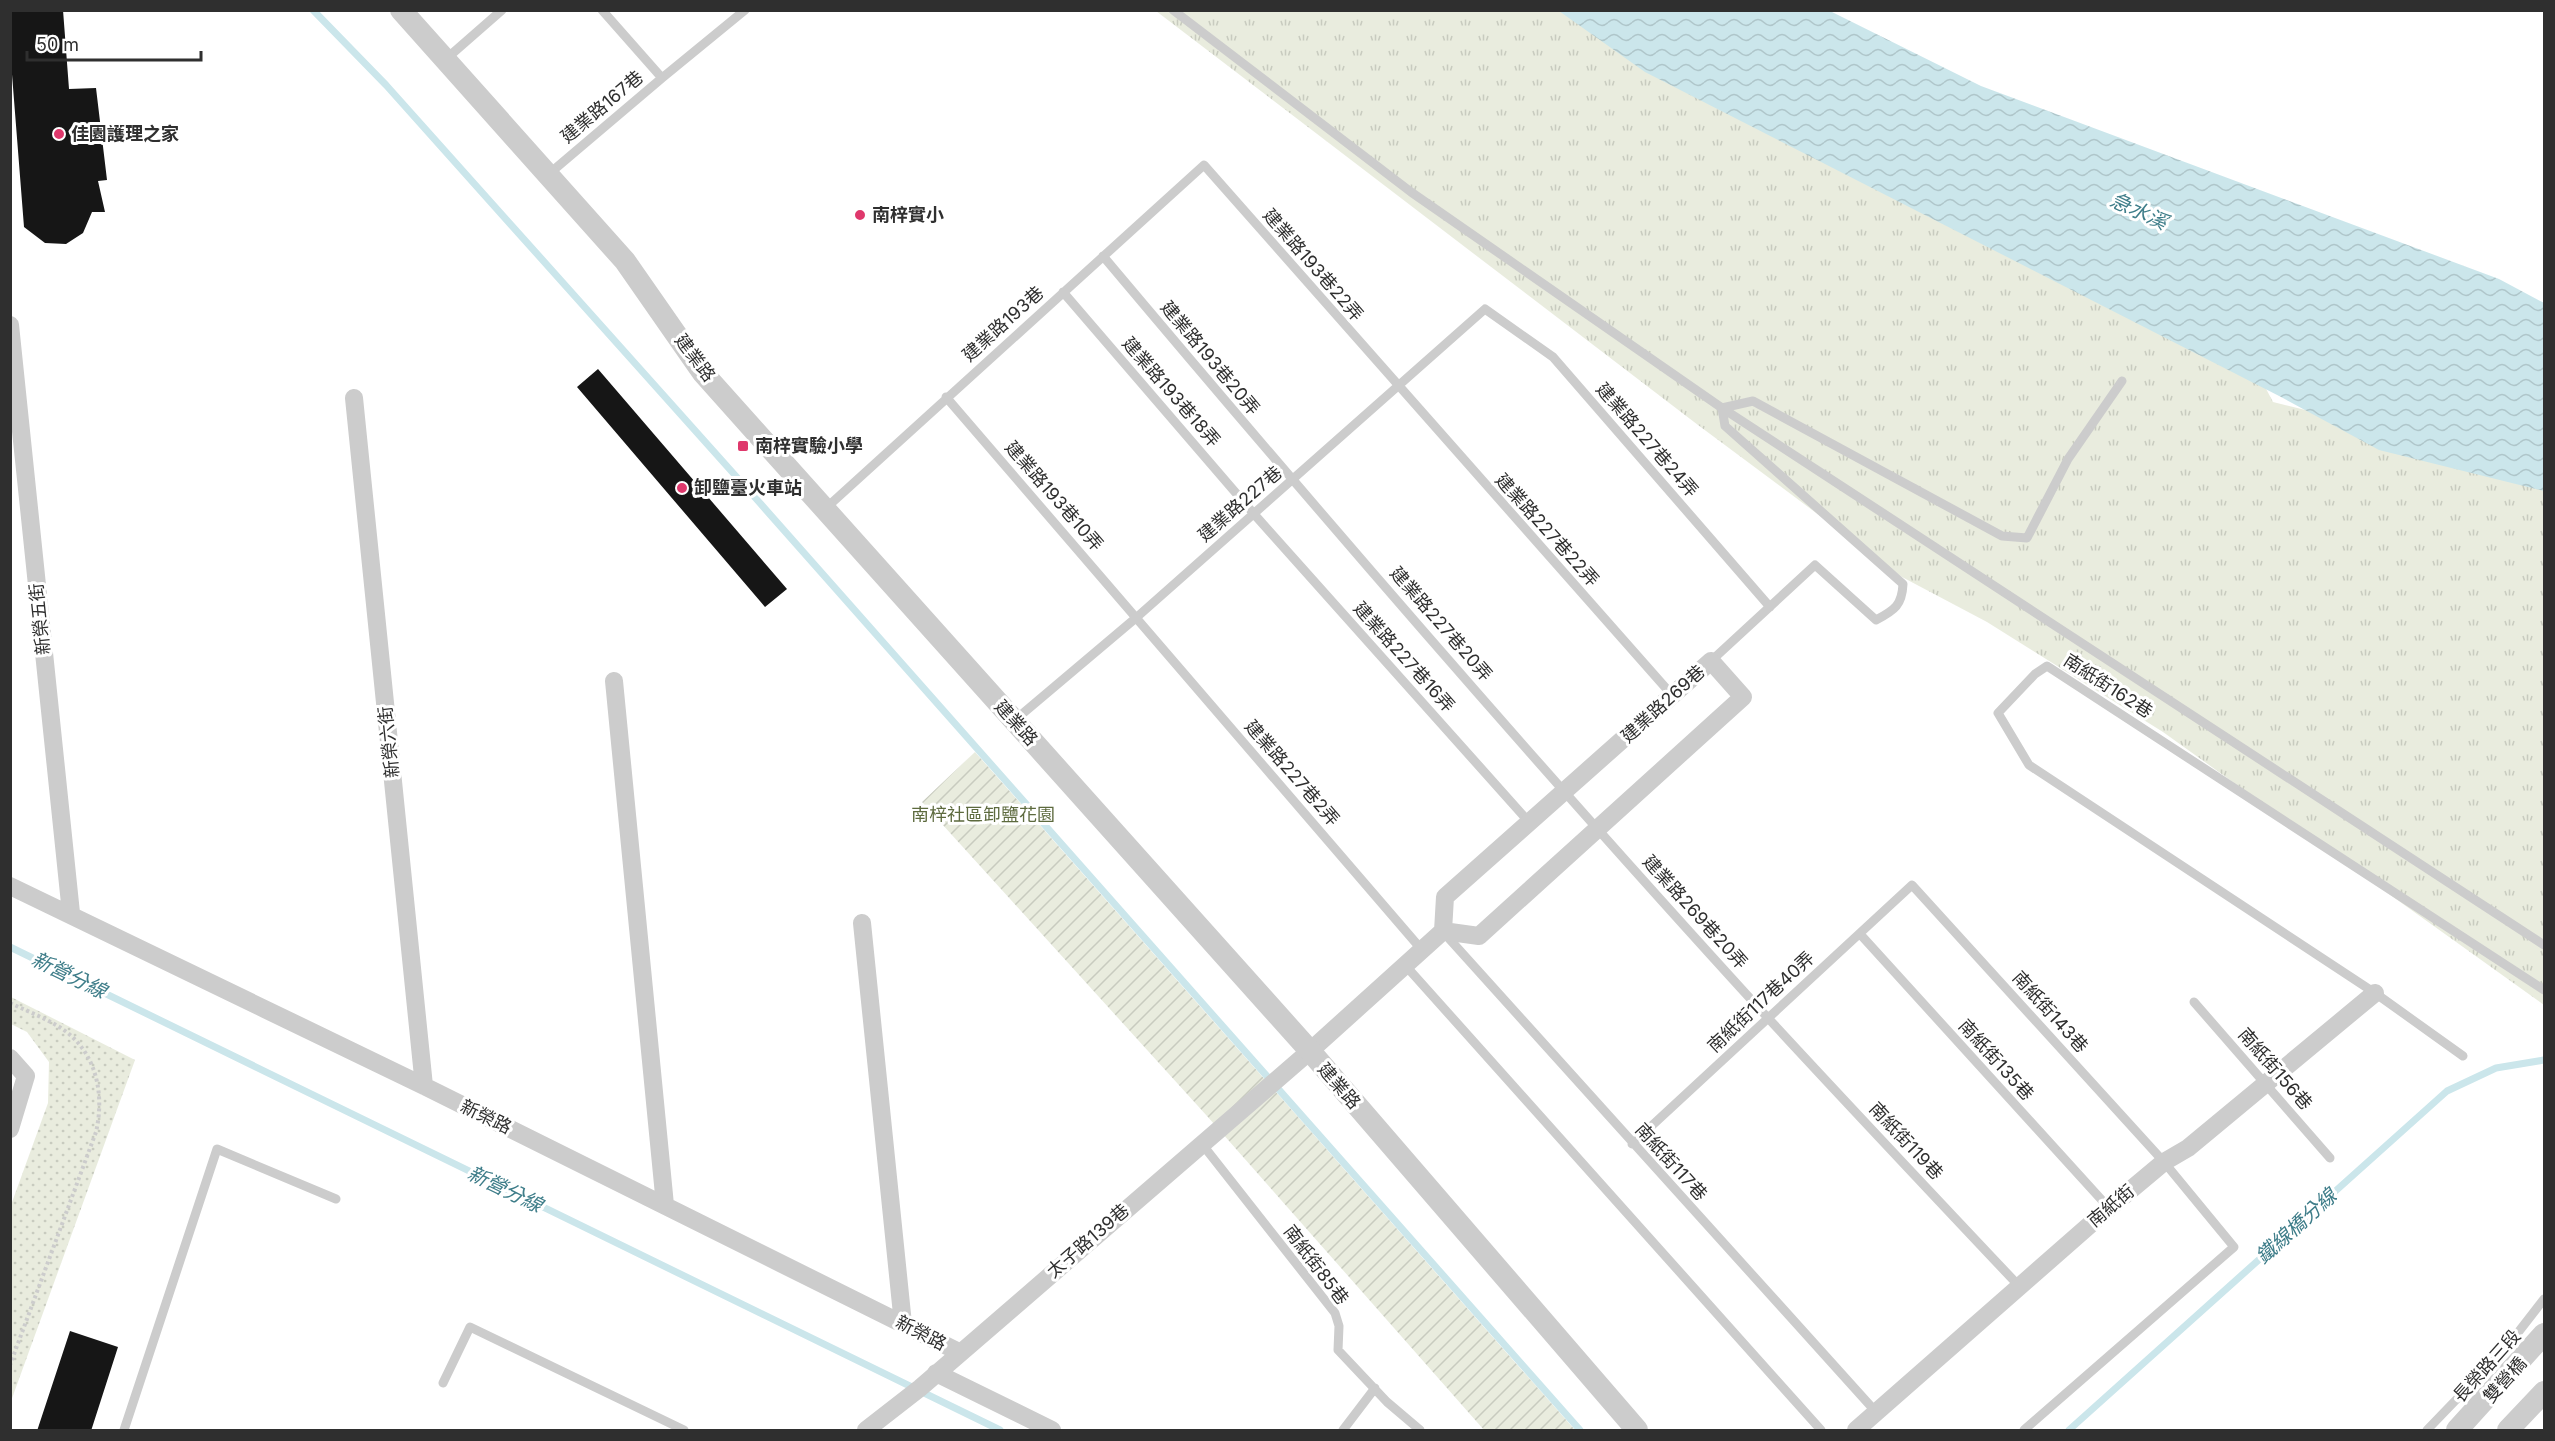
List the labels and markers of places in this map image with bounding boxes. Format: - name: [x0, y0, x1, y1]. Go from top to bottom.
- place label: 佳園護理之家: [71, 123, 179, 144]
- marker: 佳園護理之家: [52, 127, 66, 141]
- place label: 南梓實小: [872, 204, 944, 225]
- marker: 南梓實小: [853, 208, 867, 222]
- place label: 南梓實驗小學: [755, 435, 863, 456]
- marker: 南梓實驗小學: [736, 439, 750, 453]
- place label: 卸鹽臺火車站: [694, 477, 802, 498]
- marker: 卸鹽臺火車站: [675, 481, 689, 495]

